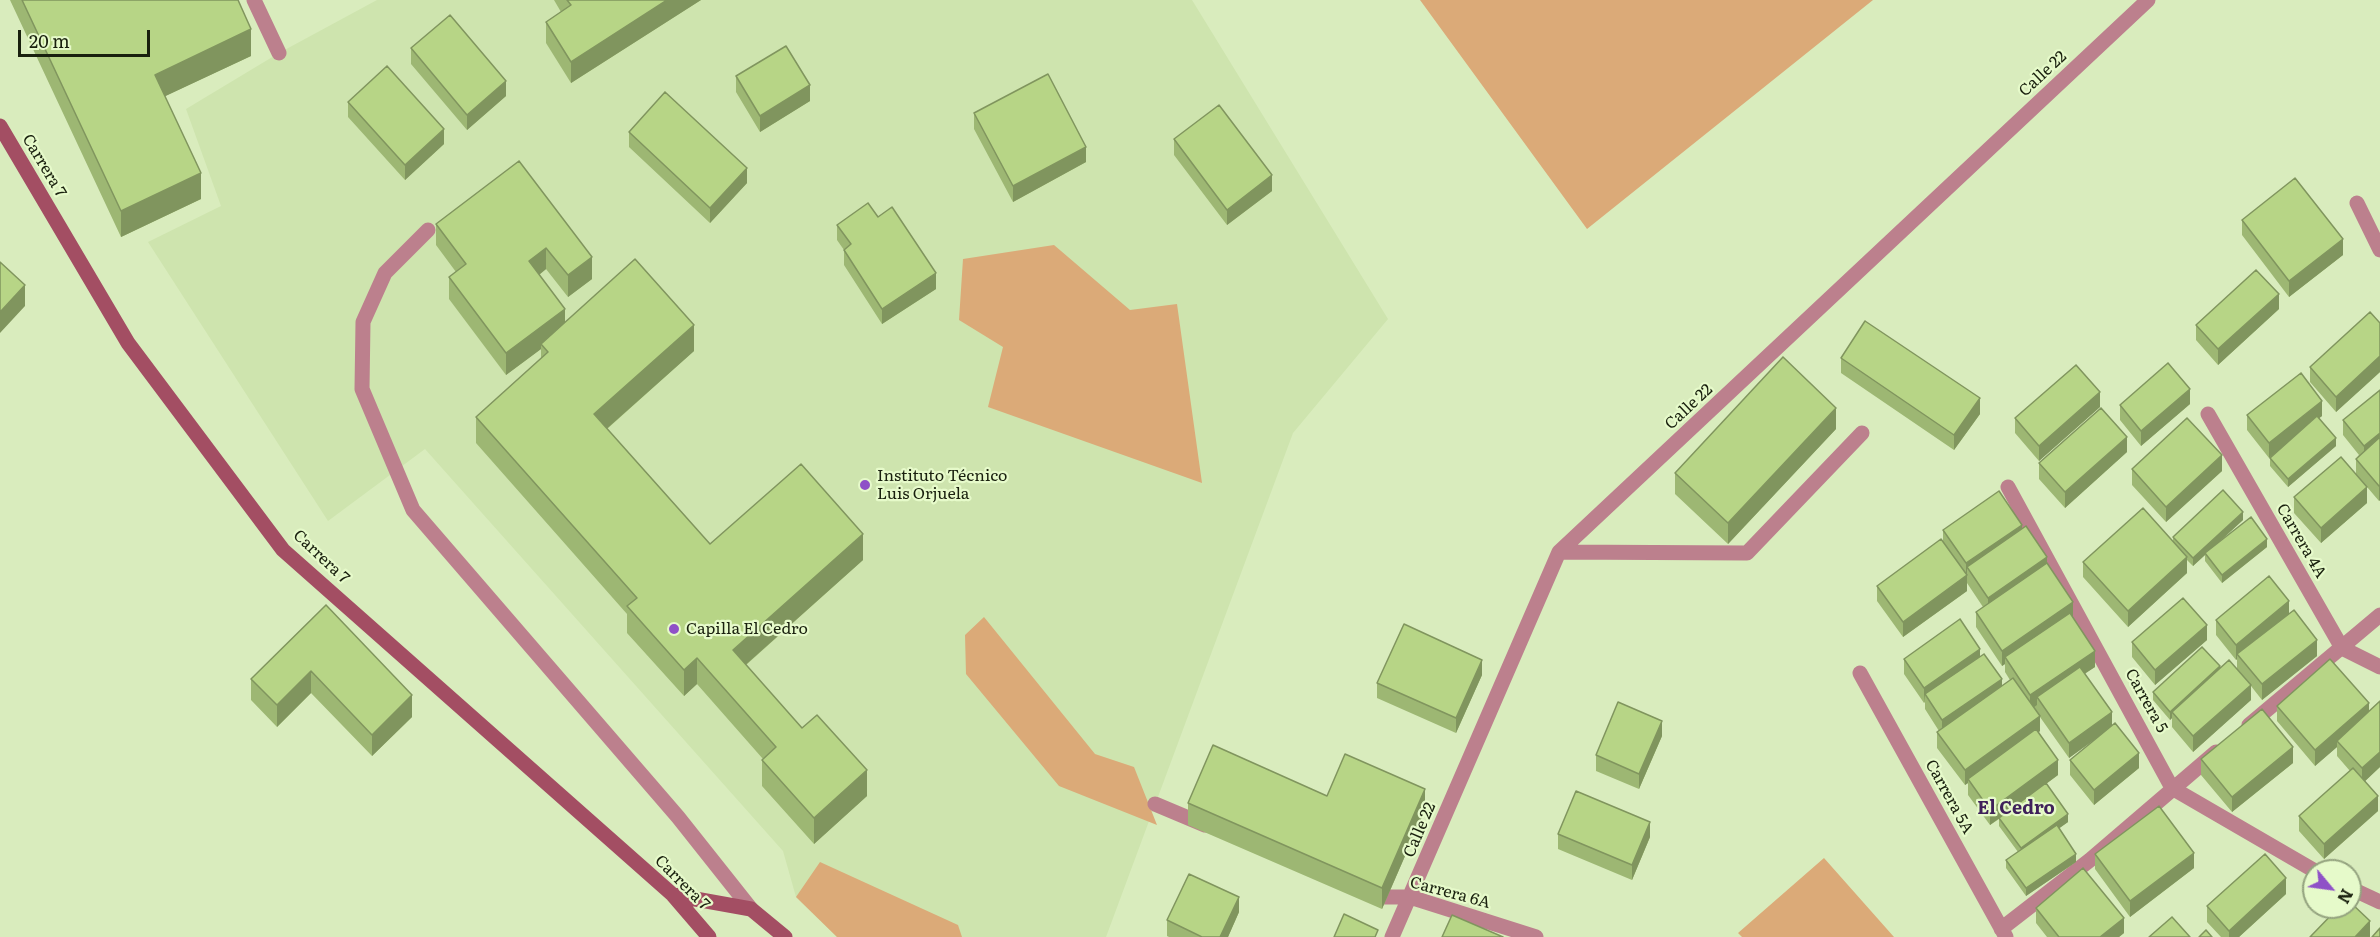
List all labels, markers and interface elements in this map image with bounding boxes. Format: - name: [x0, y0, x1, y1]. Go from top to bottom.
- scale bar: [21, 18, 153, 56]
- text: 20 m: [29, 27, 70, 54]
- street label: Calle 22: [2015, 47, 2071, 101]
- street label: Carrera 7: [18, 131, 70, 201]
- street label: Calle 22: [1661, 380, 1717, 434]
- place label: Instituto Técnico Luis Orjuela: [877, 466, 1007, 504]
- marker: Instituto Técnico Luis Orjuela: [858, 478, 872, 492]
- street label: Carrera 4A: [2272, 500, 2330, 582]
- street label: Carrera 7: [289, 526, 353, 588]
- place label: Capilla El Cedro: [686, 619, 808, 639]
- marker: Capilla El Cedro: [667, 622, 681, 636]
- street label: Carrera 5: [2121, 666, 2171, 736]
- street label: Carrera 5A: [1921, 757, 1977, 837]
- district label: El Cedro: [1977, 798, 2055, 820]
- street label: Calle 22: [1400, 800, 1440, 860]
- street label: Carrera 7: [650, 851, 714, 915]
- north arrow: [2302, 859, 2362, 919]
- street label: Carrera 6A: [1408, 873, 1492, 913]
- text: N: [2332, 885, 2360, 908]

